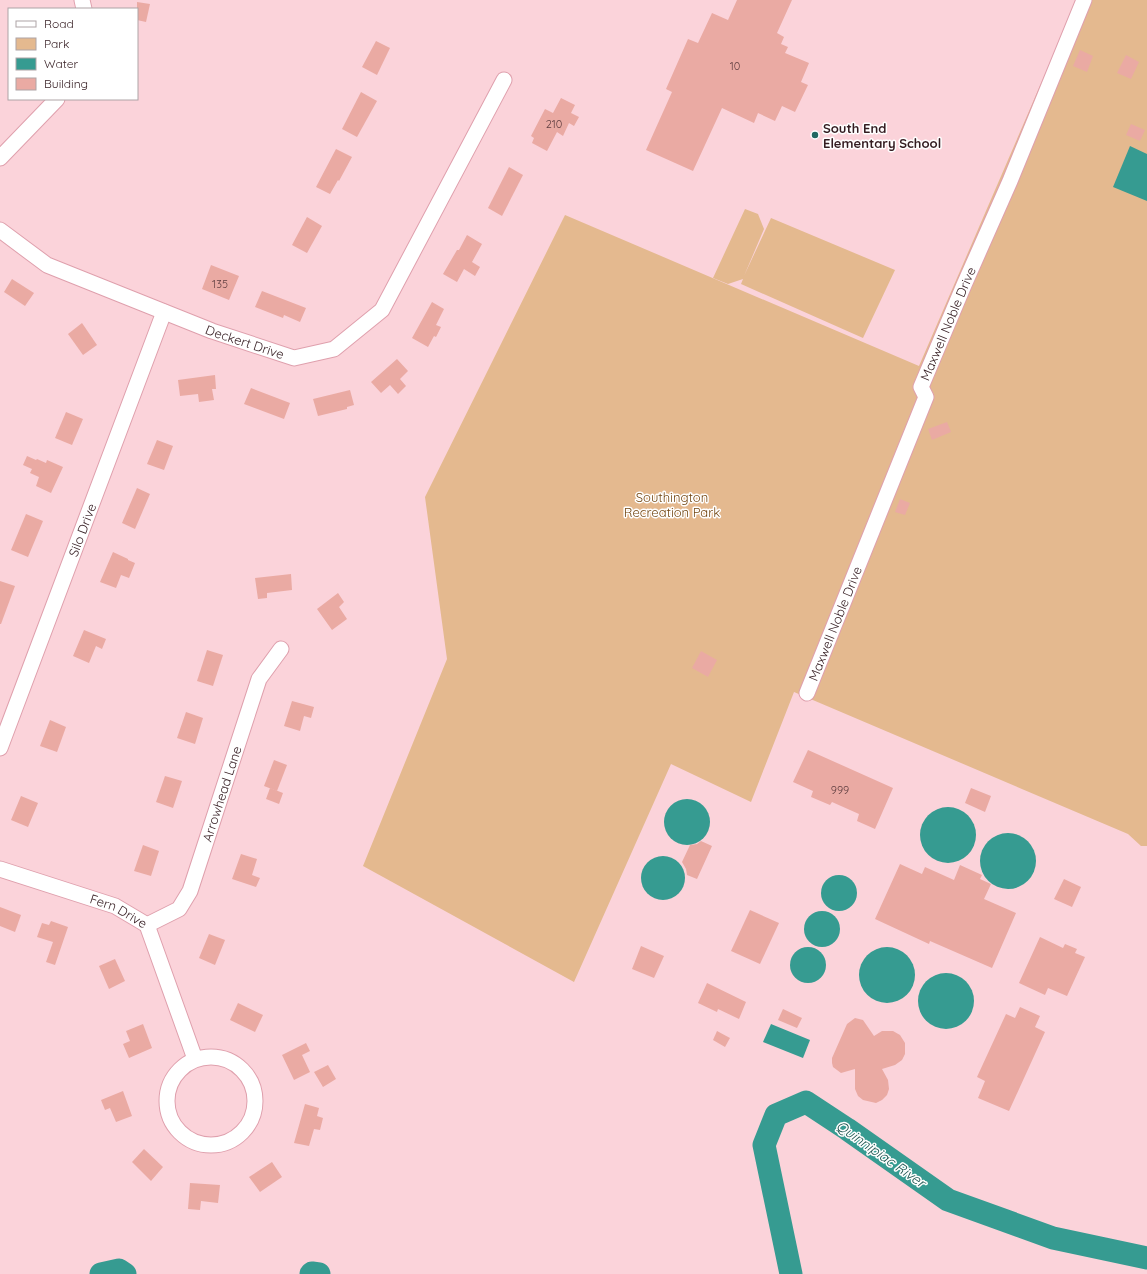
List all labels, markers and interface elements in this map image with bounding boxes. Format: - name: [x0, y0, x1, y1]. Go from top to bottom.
- legend: [8, 8, 138, 100]
- text: Road: [44, 16, 74, 31]
- text: Park: [44, 36, 69, 51]
- text: Water: [44, 56, 79, 71]
- house number: 10: [730, 59, 740, 73]
- text: Building: [44, 76, 88, 91]
- house number: 210: [546, 117, 562, 131]
- place label: South End Elementary School: [823, 120, 941, 151]
- marker: South End Elementary School: [810, 130, 820, 140]
- street label: Maxwell Noble Drive: [917, 264, 979, 383]
- house number: 135: [212, 277, 228, 291]
- street label: Deckert Drive: [203, 321, 286, 362]
- park label: Southington Recreation Park: [624, 489, 720, 520]
- street label: Silo Drive: [65, 501, 99, 559]
- street label: Maxwell Noble Drive: [805, 564, 865, 683]
- street label: Arrowhead Lane: [199, 744, 245, 844]
- house number: 999: [831, 783, 849, 797]
- street label: Fern Drive: [88, 890, 150, 931]
- water label: Quinnipiac River: [833, 1117, 931, 1192]

